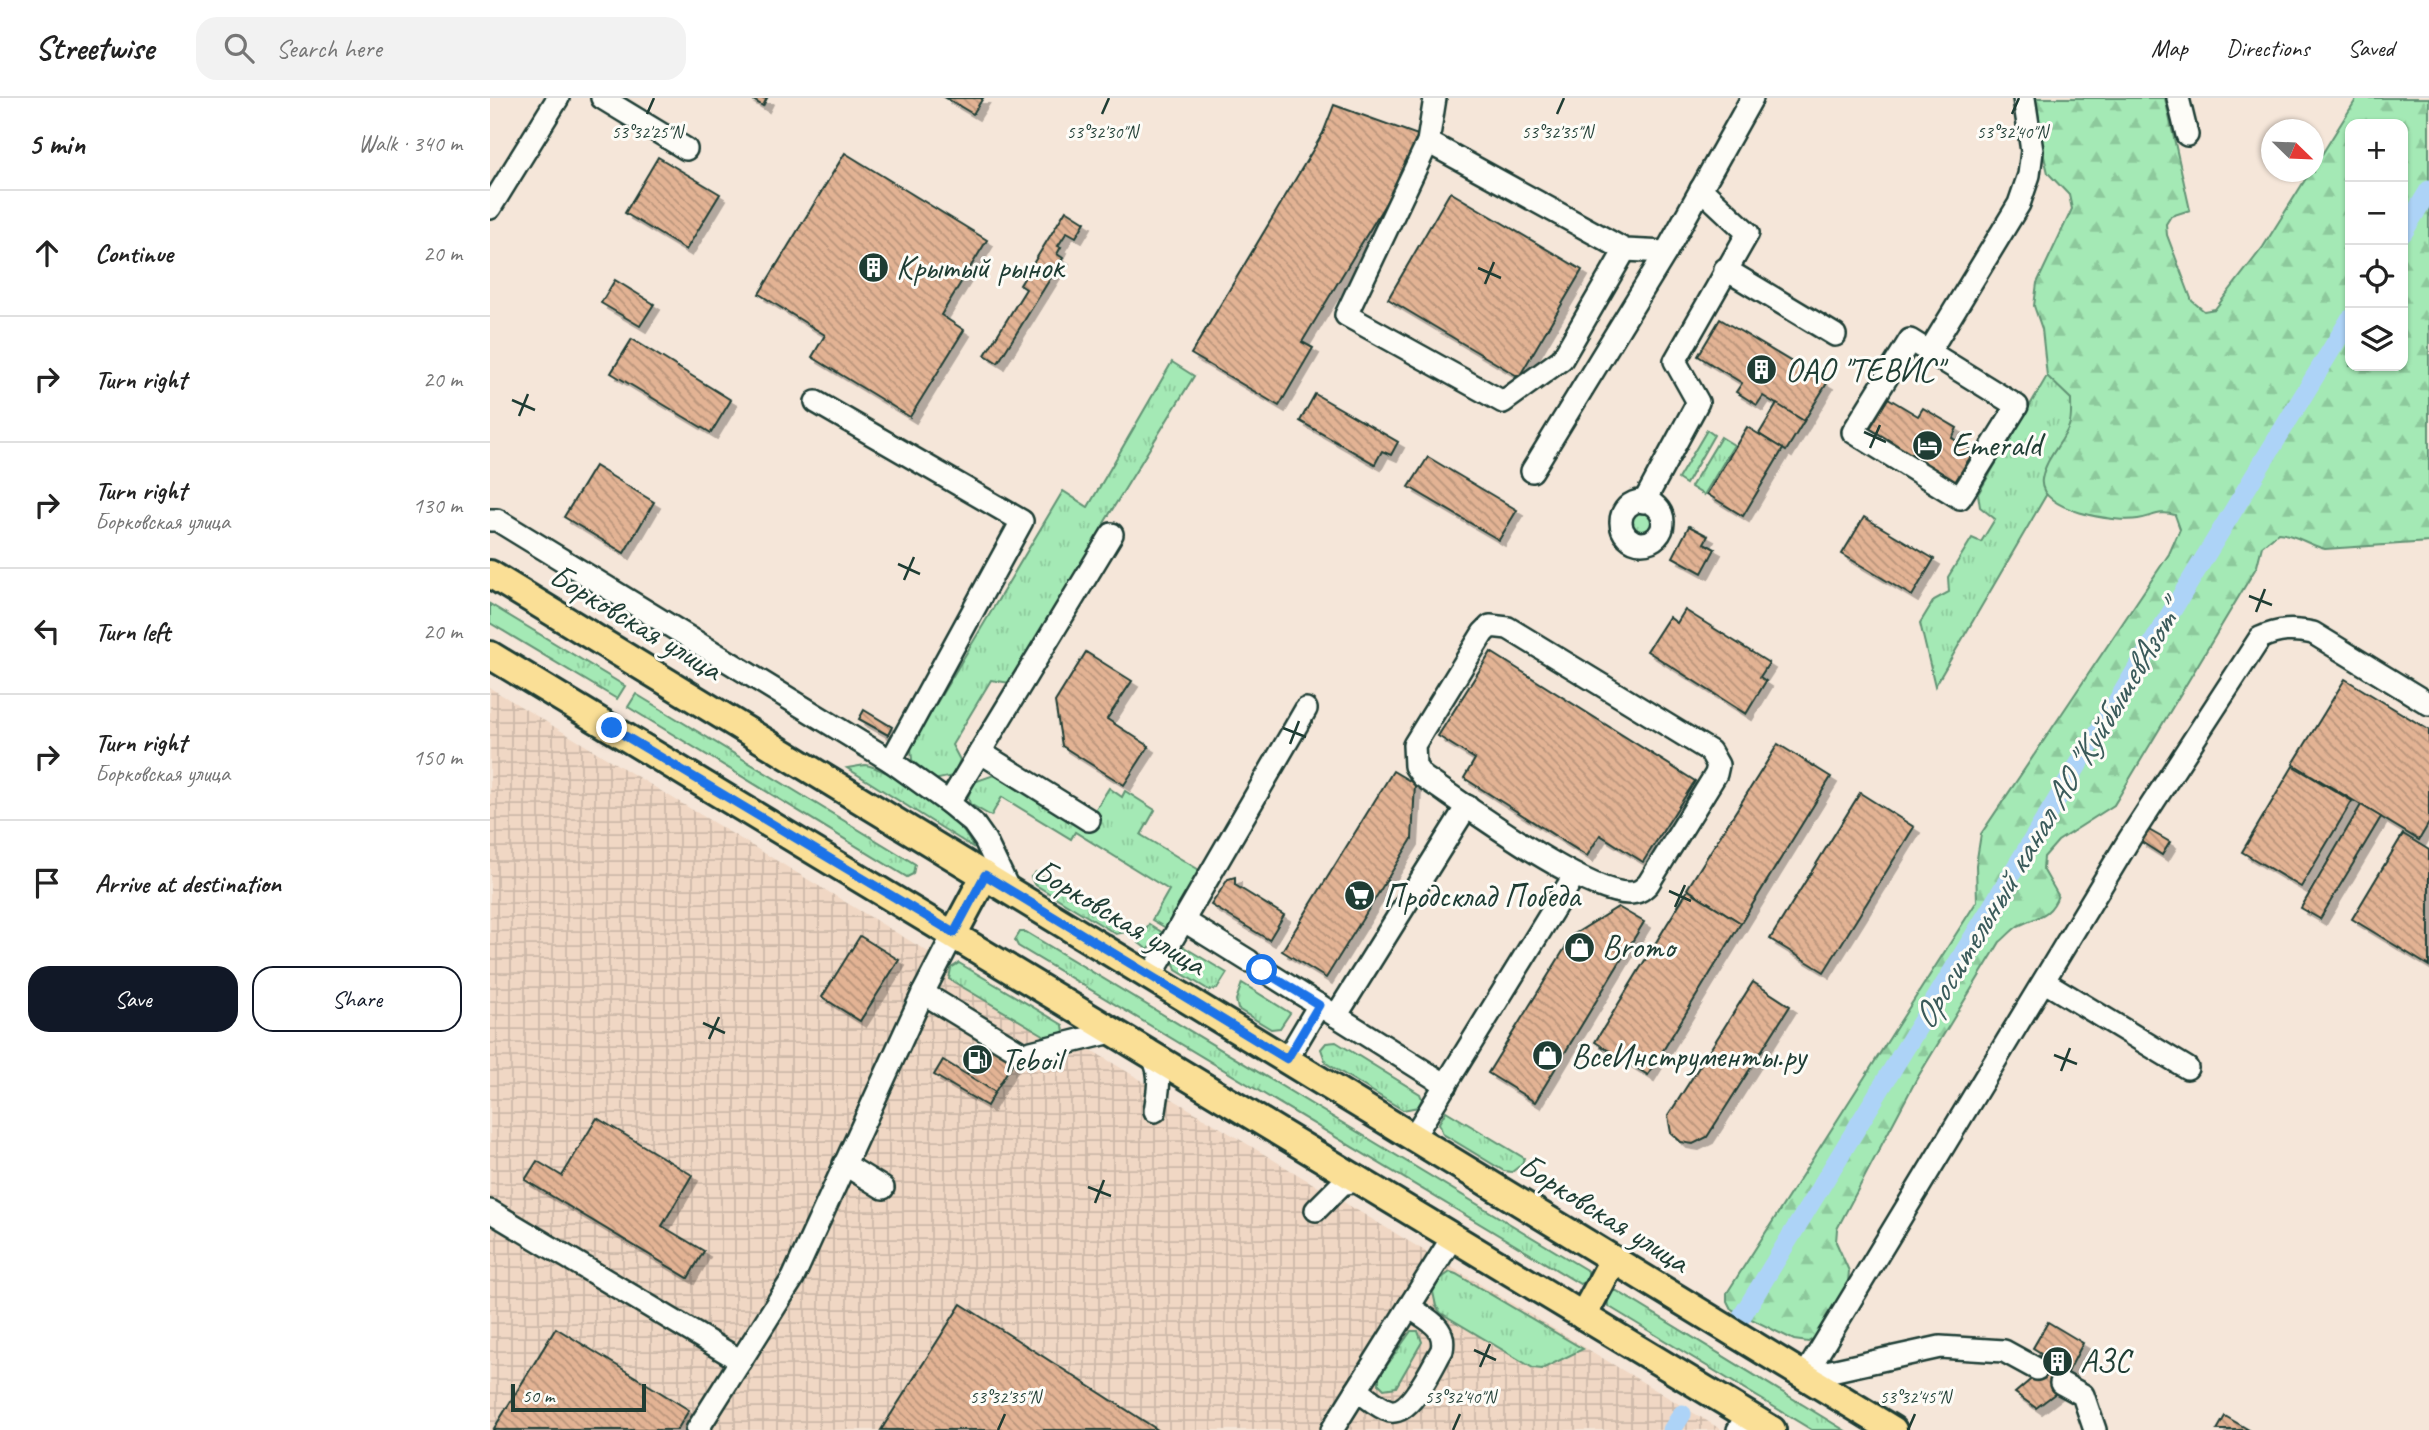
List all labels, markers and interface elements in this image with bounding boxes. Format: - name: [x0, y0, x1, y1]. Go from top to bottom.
- search box: [196, 17, 686, 80]
- text: Streetwise: [35, 27, 154, 69]
- icon: search: [220, 29, 258, 67]
- text: Search here: [276, 32, 382, 65]
- text: Map: [2151, 33, 2188, 63]
- text: Directions: [2226, 33, 2309, 63]
- text: Saved: [2347, 33, 2394, 63]
- north arrow: [2261, 119, 2324, 182]
- map controls: [2345, 119, 2408, 371]
- button: +: [2345, 119, 2408, 182]
- text: 53°32'25"N: [612, 121, 686, 143]
- text: 53°32'30"N: [1067, 121, 1141, 143]
- text: 53°32'35"N: [1522, 121, 1596, 143]
- text: 53°32'40"N: [1977, 121, 2051, 143]
- text: 5 min: [28, 125, 85, 163]
- text: Walk · 340 m: [358, 129, 462, 158]
- button: −: [2345, 182, 2408, 245]
- icon: ahead: [28, 234, 66, 272]
- text: Continue: [95, 237, 173, 270]
- text: 20 m: [423, 239, 462, 268]
- button: locate: [2345, 245, 2408, 308]
- place label: Крытый рынок: [896, 246, 1066, 288]
- building icon: Крытый рынок: [856, 250, 890, 284]
- button: layers: [2345, 308, 2408, 371]
- place label: ОАО "ТЕВИС": [1785, 349, 1949, 391]
- building icon: ОАО "ТЕВИС": [1745, 353, 1779, 387]
- icon: right: [28, 360, 66, 398]
- text: Turn right: [95, 363, 186, 396]
- text: 20 m: [423, 365, 462, 394]
- place label: Emerald: [1951, 424, 2046, 466]
- hotel icon: Emerald: [1911, 428, 1945, 462]
- text: Turn right: [95, 474, 186, 507]
- icon: right: [28, 486, 66, 524]
- text: 130 m: [413, 491, 462, 520]
- text: Борковская улица: [95, 507, 230, 536]
- street label: Борковская улица: [542, 554, 732, 691]
- water label: Оросительный канал АО "КуйбышевАзот": [1901, 586, 2197, 1037]
- icon: left: [28, 612, 66, 650]
- text: Turn left: [95, 615, 170, 648]
- text: 20 m: [423, 617, 462, 646]
- route end: [596, 712, 627, 743]
- text: Turn right: [95, 726, 186, 759]
- icon: right: [28, 738, 66, 776]
- text: 150 m: [413, 743, 462, 772]
- text: Борковская улица: [95, 759, 230, 788]
- street label: Борковская улица: [1026, 849, 1216, 986]
- icon: arrive: [28, 864, 66, 902]
- text: Arrive at destination: [95, 867, 281, 900]
- place label: Продсклад Победа: [1383, 875, 1582, 917]
- supermarket icon: Продсклад Победа: [1343, 879, 1377, 913]
- place label: Bromo: [1602, 926, 1678, 968]
- shop icon: Bromo: [1562, 930, 1596, 964]
- route start: [1246, 954, 1277, 985]
- button: Save: [28, 966, 238, 1032]
- button: Share: [252, 966, 462, 1032]
- place label: ВсеИнструменты.ру: [1571, 1035, 1808, 1077]
- place label: Teboil: [1001, 1039, 1067, 1081]
- shop icon: ВсеИнструменты.ру: [1531, 1039, 1565, 1073]
- fuel station icon: Teboil: [961, 1043, 995, 1077]
- street label: Борковская улица: [1511, 1144, 1699, 1283]
- place label: АЗС: [2080, 1340, 2134, 1382]
- building icon: АЗС: [2040, 1344, 2074, 1378]
- scale bar: [511, 1381, 646, 1413]
- text: 50 m: [522, 1384, 554, 1408]
- text: 53°32'35"N: [970, 1386, 1044, 1408]
- text: 53°32'40"N: [1425, 1386, 1499, 1408]
- text: 53°32'45"N: [1880, 1386, 1954, 1408]

